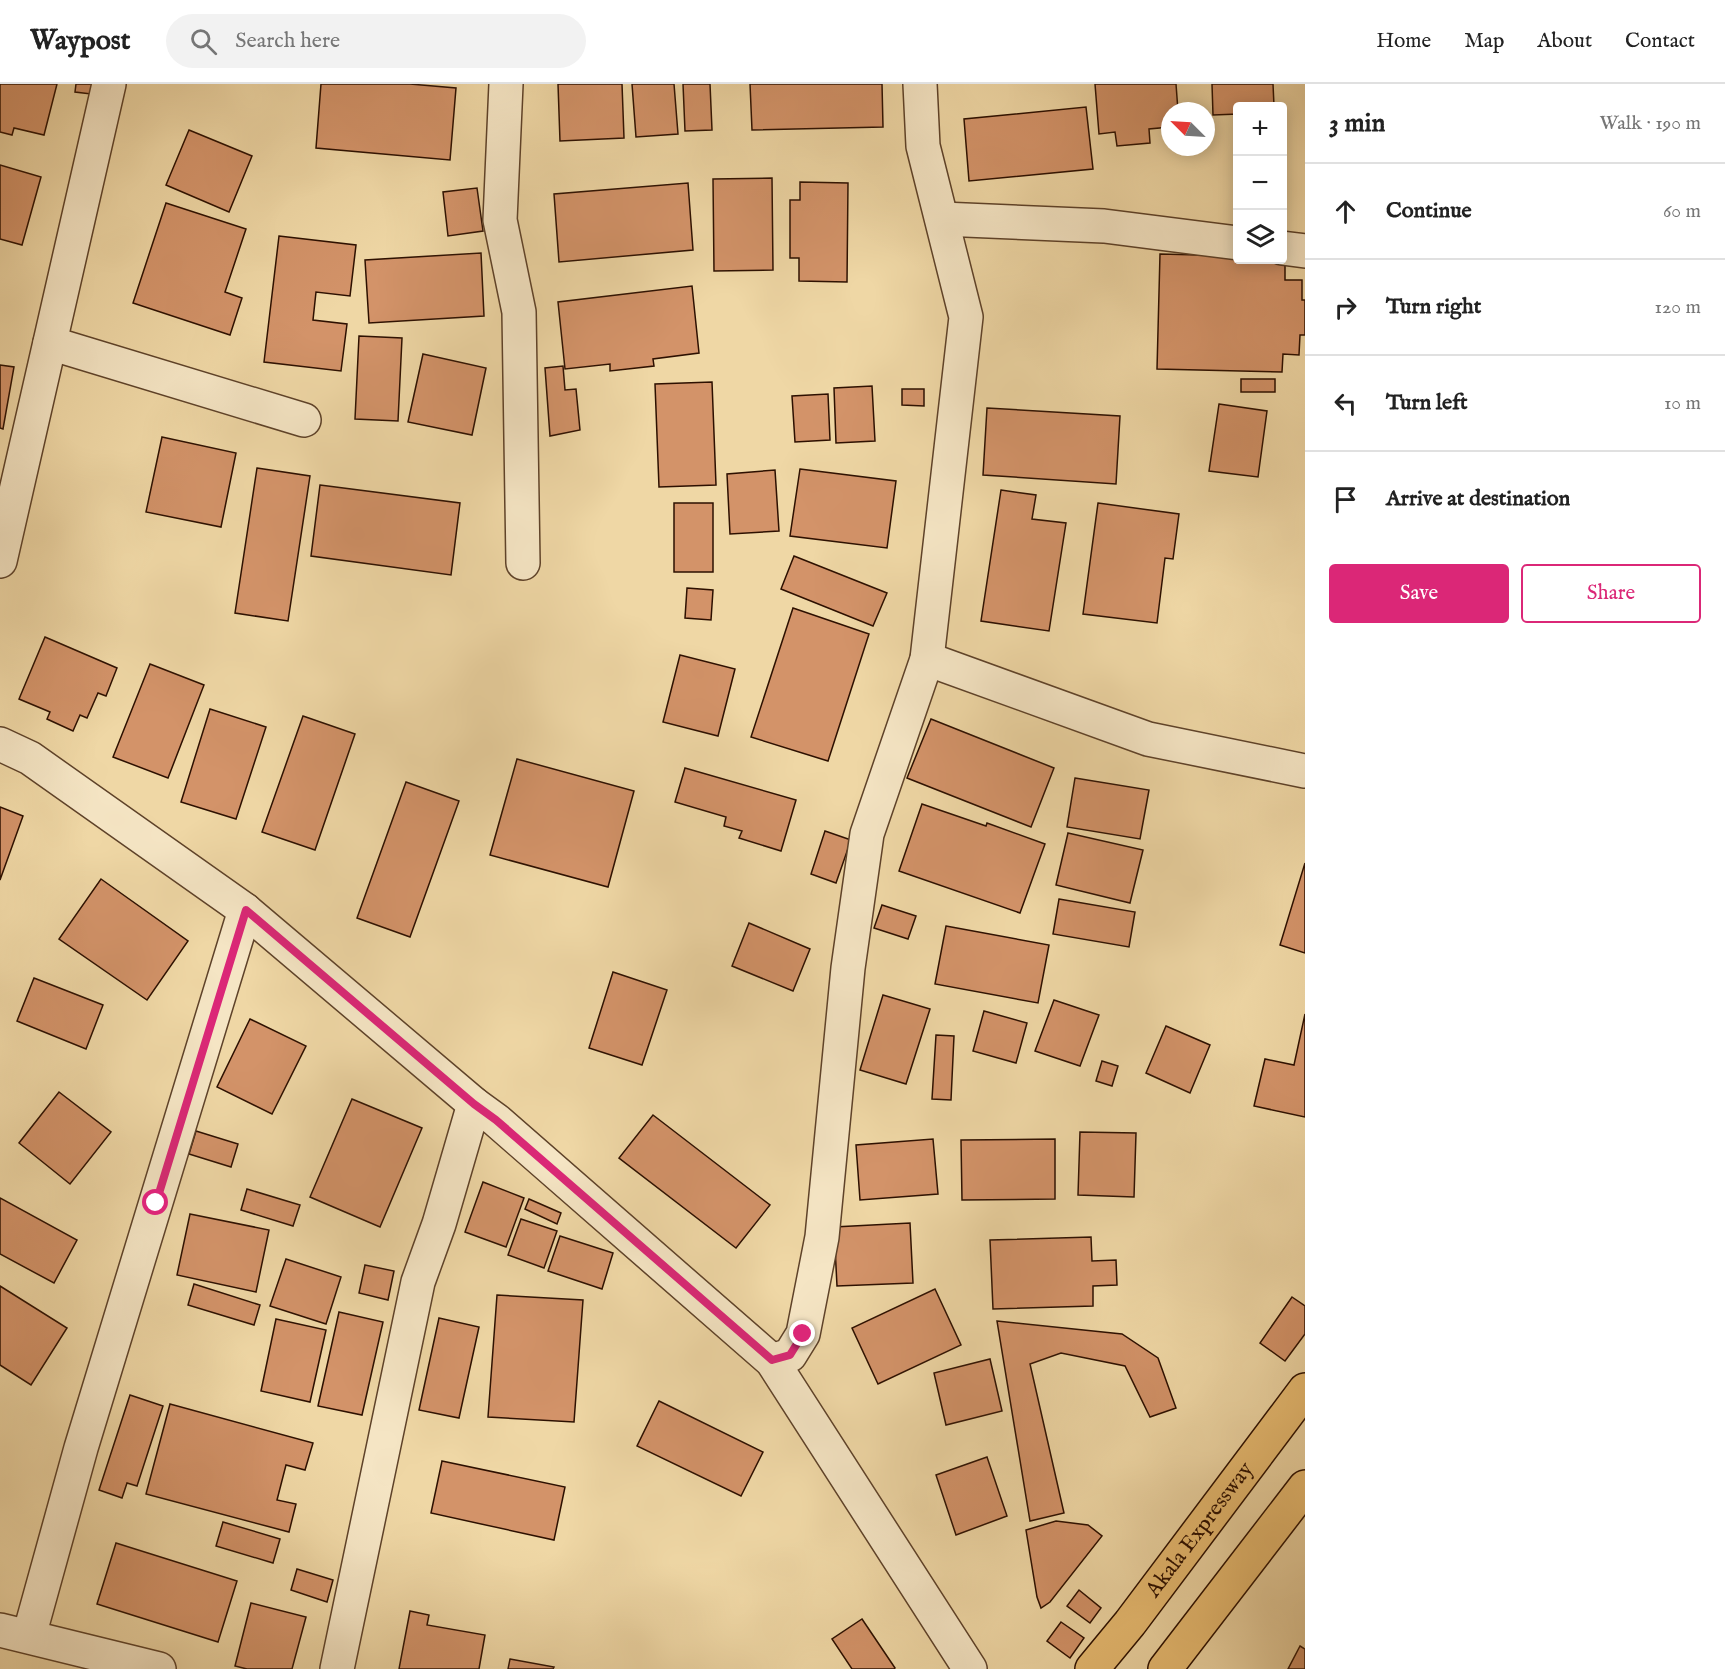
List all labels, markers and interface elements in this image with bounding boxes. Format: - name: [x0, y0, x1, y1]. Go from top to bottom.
- search box: [166, 14, 586, 68]
- text: Waypost: [30, 24, 130, 59]
- icon: search: [187, 25, 220, 58]
- text: Search here: [235, 27, 340, 55]
- text: Home: [1376, 28, 1431, 55]
- text: Map: [1464, 28, 1504, 55]
- text: About: [1537, 28, 1592, 55]
- text: Contact: [1625, 28, 1695, 55]
- north arrow: [1161, 102, 1215, 156]
- map controls: [1233, 102, 1287, 264]
- button: +: [1233, 102, 1287, 156]
- text: 3 min: [1329, 107, 1385, 140]
- text: Walk · 190 m: [1599, 111, 1701, 136]
- button: −: [1233, 156, 1287, 210]
- icon: ahead: [1329, 195, 1362, 228]
- text: Continue: [1386, 197, 1472, 225]
- text: 60 m: [1663, 199, 1701, 224]
- button: layers: [1233, 210, 1287, 264]
- icon: right: [1329, 291, 1362, 324]
- text: Turn right: [1386, 293, 1481, 321]
- text: 120 m: [1655, 295, 1701, 320]
- icon: left: [1329, 387, 1362, 420]
- text: Turn left: [1386, 389, 1468, 417]
- text: 10 m: [1664, 391, 1701, 416]
- icon: arrive: [1329, 483, 1362, 516]
- text: Arrive at destination: [1386, 485, 1570, 513]
- button: Save: [1329, 564, 1509, 623]
- button: Share: [1521, 564, 1701, 623]
- route start: [142, 1189, 168, 1215]
- route end: [789, 1320, 815, 1346]
- street label: Akala Expressway: [1139, 1456, 1260, 1604]

